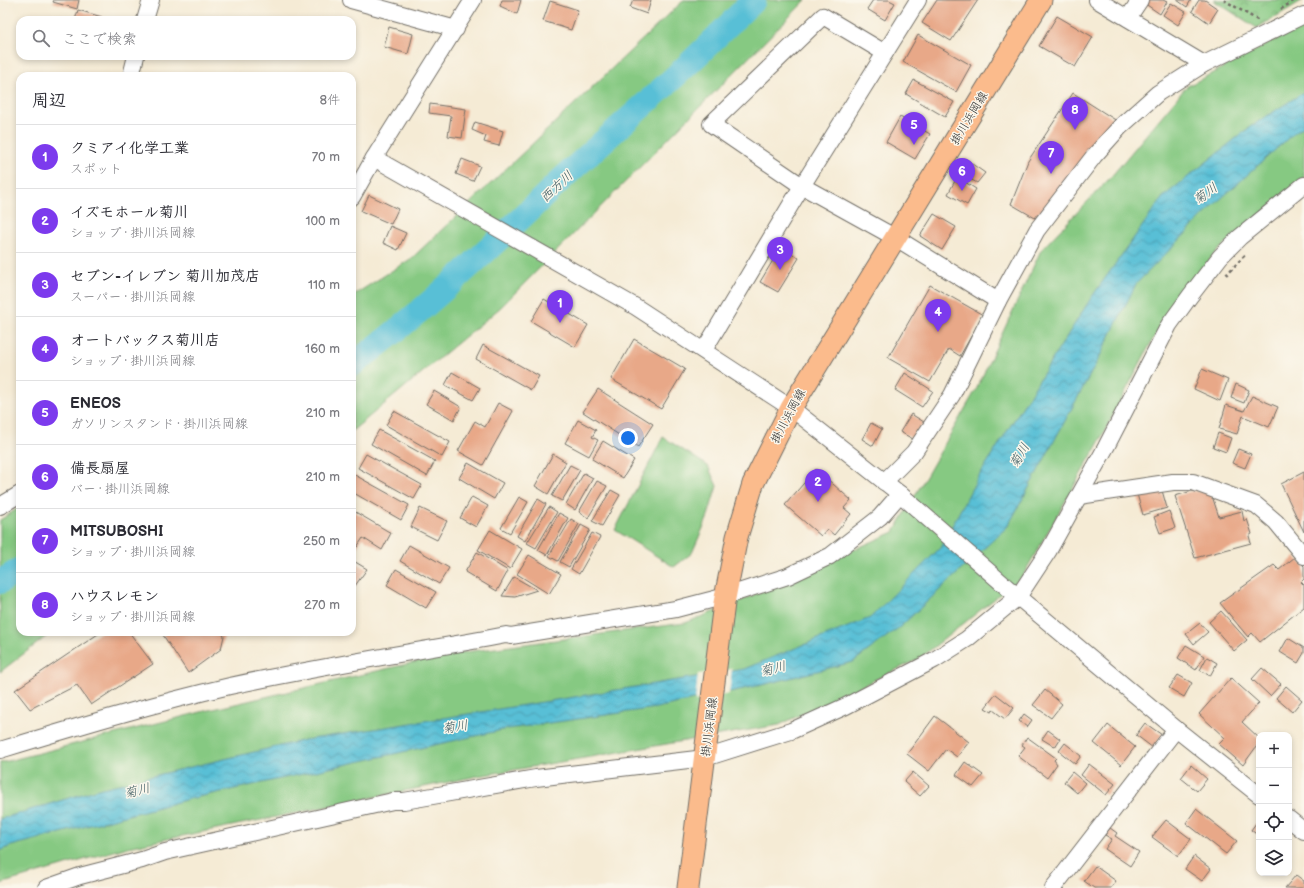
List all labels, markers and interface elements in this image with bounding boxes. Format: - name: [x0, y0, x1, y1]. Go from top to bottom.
- search box: [16, 16, 356, 60]
- icon: search: [30, 27, 52, 49]
- text: ここで検索: [62, 30, 137, 49]
- street label: 掛川浜岡線: [948, 89, 991, 148]
- text: 周辺: [32, 91, 66, 111]
- text: 8件: [319, 92, 340, 108]
- pin: 8: [1062, 97, 1088, 130]
- pin: 5: [901, 112, 927, 145]
- text: クミアイ化学工業: [70, 139, 189, 158]
- pin: 7: [1038, 141, 1064, 174]
- text: 1: [42, 149, 48, 165]
- text: 70 m: [312, 149, 340, 165]
- pin: 6: [949, 158, 975, 191]
- text: スポット: [70, 161, 122, 177]
- water label: 西方川: [537, 168, 576, 206]
- water label: 菊川: [1190, 180, 1221, 208]
- text: イズモホール菊川: [70, 203, 189, 222]
- text: 2: [41, 213, 49, 229]
- text: 100 m: [305, 213, 340, 229]
- text: ショップ · 掛川浜岡線: [70, 225, 195, 241]
- pin: 3: [767, 237, 793, 270]
- text: セブン-イレブン 菊川加茂店: [70, 267, 260, 286]
- text: 3: [41, 277, 49, 293]
- text: 110 m: [308, 277, 340, 293]
- text: スーパー · 掛川浜岡線: [70, 289, 195, 305]
- pin: 1: [547, 290, 573, 323]
- pin: 4: [925, 299, 951, 332]
- text: オートバックス菊川店: [70, 331, 220, 350]
- text: 4: [41, 341, 49, 357]
- text: 160 m: [305, 341, 340, 357]
- text: ショップ · 掛川浜岡線: [70, 353, 195, 369]
- street label: 掛川浜岡線: [768, 386, 809, 446]
- text: ENEOS: [70, 394, 121, 413]
- text: 5: [41, 405, 49, 421]
- text: 210 m: [306, 405, 340, 421]
- text: ガソリンスタンド · 掛川浜岡線: [70, 416, 248, 432]
- your location: [618, 428, 638, 448]
- water label: 菊川: [1006, 440, 1033, 471]
- text: 備長扇屋: [70, 459, 130, 478]
- text: 6: [41, 469, 49, 485]
- text: 210 m: [306, 469, 340, 485]
- pin: 2: [805, 469, 831, 502]
- text: バー · 掛川浜岡線: [70, 481, 169, 497]
- text: MITSUBOSHI: [70, 522, 163, 541]
- text: 7: [41, 533, 49, 549]
- text: 250 m: [303, 533, 340, 549]
- text: ショップ · 掛川浜岡線: [70, 544, 195, 560]
- text: ハウスレモン: [70, 587, 159, 606]
- text: 8: [41, 597, 49, 613]
- text: 270 m: [304, 597, 340, 613]
- text: ショップ · 掛川浜岡線: [70, 609, 195, 625]
- water label: 菊川: [759, 658, 788, 680]
- street label: 掛川浜岡線: [698, 696, 721, 758]
- water label: 菊川: [441, 717, 469, 737]
- map controls: [1256, 732, 1292, 876]
- button: +: [1256, 732, 1292, 768]
- button: −: [1256, 768, 1292, 804]
- water label: 菊川: [123, 780, 152, 802]
- button: locate: [1256, 804, 1292, 840]
- button: layers: [1256, 840, 1292, 876]

